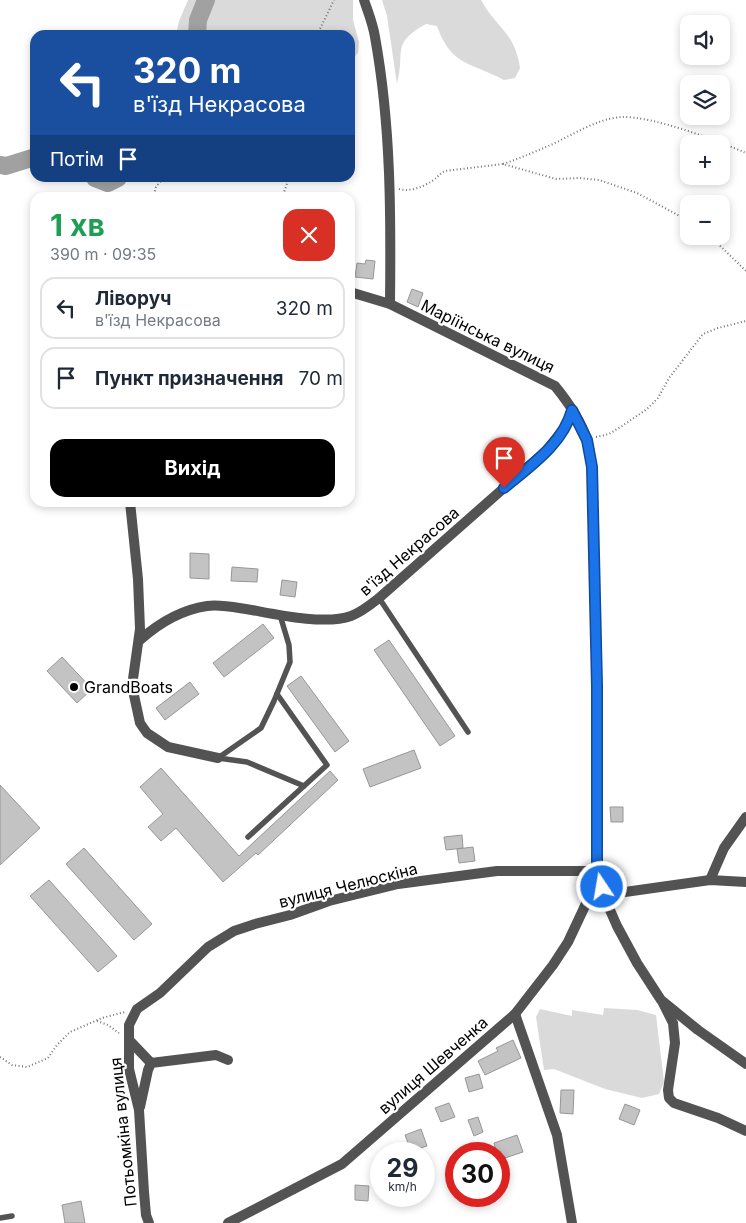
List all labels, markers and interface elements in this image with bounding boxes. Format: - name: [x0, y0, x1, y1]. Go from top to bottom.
- map controls: [680, 15, 730, 245]
- button: sound: [680, 15, 730, 65]
- text: 320 m: [133, 49, 241, 91]
- icon: left: [50, 50, 115, 115]
- button: layers: [680, 75, 730, 125]
- text: в'їзд Некрасова: [133, 91, 306, 117]
- button: +: [680, 135, 730, 185]
- icon: arrive: [114, 145, 142, 173]
- text: Потім: [50, 148, 104, 171]
- button: −: [680, 195, 730, 245]
- text: 1 хв: [50, 207, 105, 243]
- button: close: [283, 209, 335, 261]
- text: 390 m · 09:35: [50, 244, 156, 264]
- text: Ліворуч: [95, 287, 171, 310]
- icon: left: [52, 294, 80, 322]
- street label: Маріїнська вулиця: [418, 295, 558, 377]
- text: 320 m: [276, 297, 333, 320]
- text: в'їзд Некрасова: [95, 310, 221, 330]
- icon: arrive: [52, 364, 80, 392]
- text: Пункт призначення: [95, 367, 283, 390]
- text: 70 m: [298, 367, 343, 390]
- pin: [483, 437, 525, 488]
- button: Вихід: [50, 439, 335, 497]
- icon: arrive: [490, 444, 518, 472]
- street label: в'їзд Некрасова: [355, 502, 463, 600]
- place label: GrandBoats: [84, 677, 173, 697]
- marker: GrandBoats: [68, 681, 80, 693]
- street label: вулиця Челюскіна: [277, 858, 419, 912]
- position arrow: [575, 860, 627, 912]
- street label: вулиця Шевченка: [374, 1012, 492, 1118]
- street label: Потьомкіна вулиця: [105, 1056, 141, 1208]
- speed limit sign: 30: [445, 1142, 510, 1207]
- text: 29: [387, 1153, 418, 1183]
- text: km/h: [388, 1179, 417, 1194]

